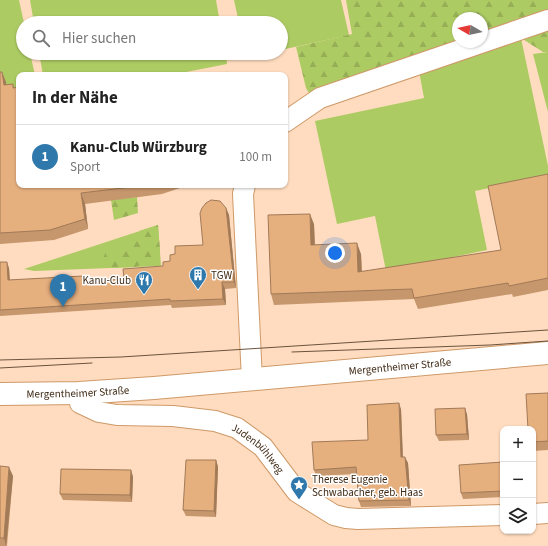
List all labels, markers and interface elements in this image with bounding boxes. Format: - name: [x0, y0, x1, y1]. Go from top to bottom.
- north arrow: [452, 12, 488, 48]
- search box: [16, 16, 288, 60]
- icon: search: [30, 27, 52, 49]
- text: Hier suchen: [62, 28, 136, 49]
- text: In der Nähe: [32, 86, 118, 110]
- text: Kanu-Club Würzburg: [70, 137, 207, 158]
- text: 1: [42, 148, 48, 166]
- text: 100 m: [239, 148, 272, 166]
- text: Sport: [70, 158, 100, 176]
- your location: [325, 243, 345, 263]
- building icon: TGW: [188, 265, 208, 290]
- place label: TGW: [211, 268, 232, 283]
- restaurant icon: Kanu-Club: [134, 270, 154, 295]
- place label: Kanu-Club: [83, 273, 131, 288]
- pin: 1: [50, 274, 76, 307]
- street label: Mergentheimer Straße: [348, 355, 452, 379]
- street label: Mergentheimer Straße: [26, 383, 130, 402]
- street label: Judenbühlweg: [230, 420, 288, 477]
- map controls: [500, 426, 536, 534]
- button: +: [500, 426, 536, 462]
- button: −: [500, 462, 536, 498]
- place label: Therese Eugenie Schwabacher, geb. Haas: [312, 472, 423, 500]
- place icon: Therese Eugenie Schwabacher, geb. Haas: [289, 475, 309, 500]
- button: layers: [500, 498, 536, 534]

